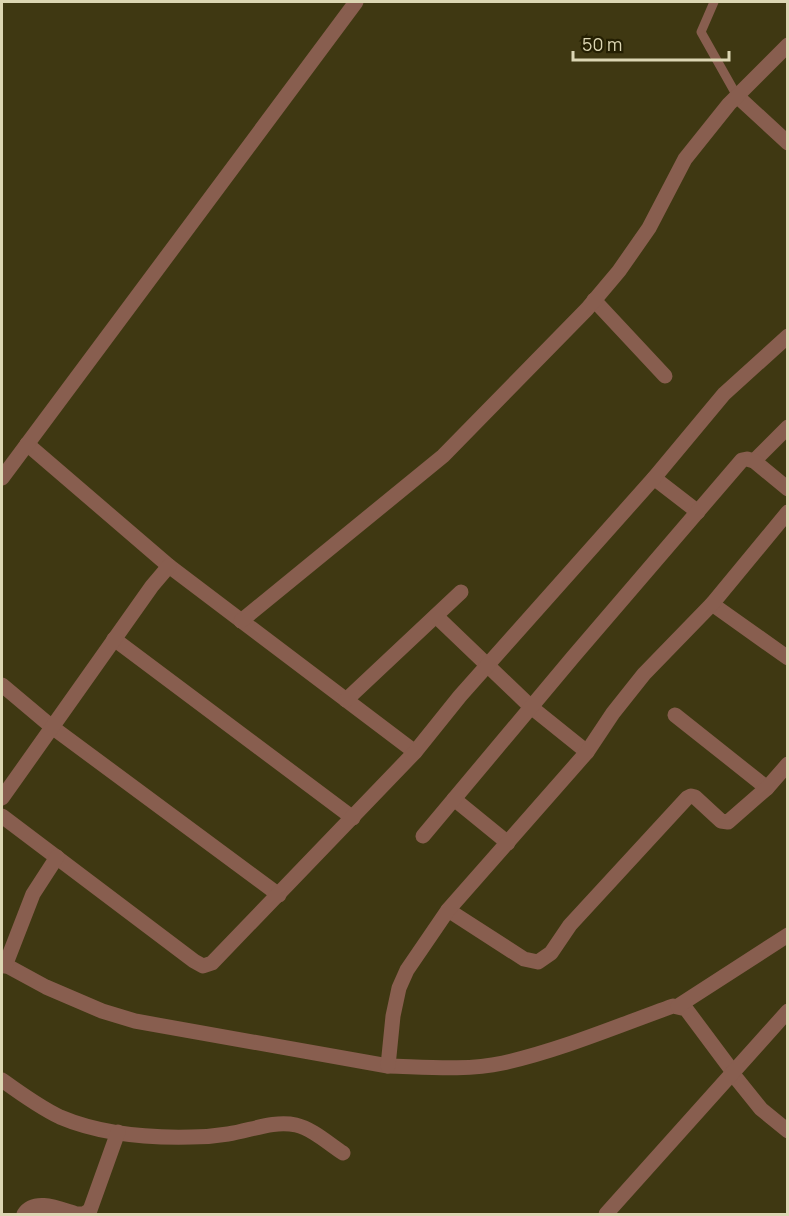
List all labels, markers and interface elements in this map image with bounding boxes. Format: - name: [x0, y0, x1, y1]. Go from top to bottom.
- scale bar: [573, 24, 729, 62]
- text: 50 m: [582, 32, 622, 56]

